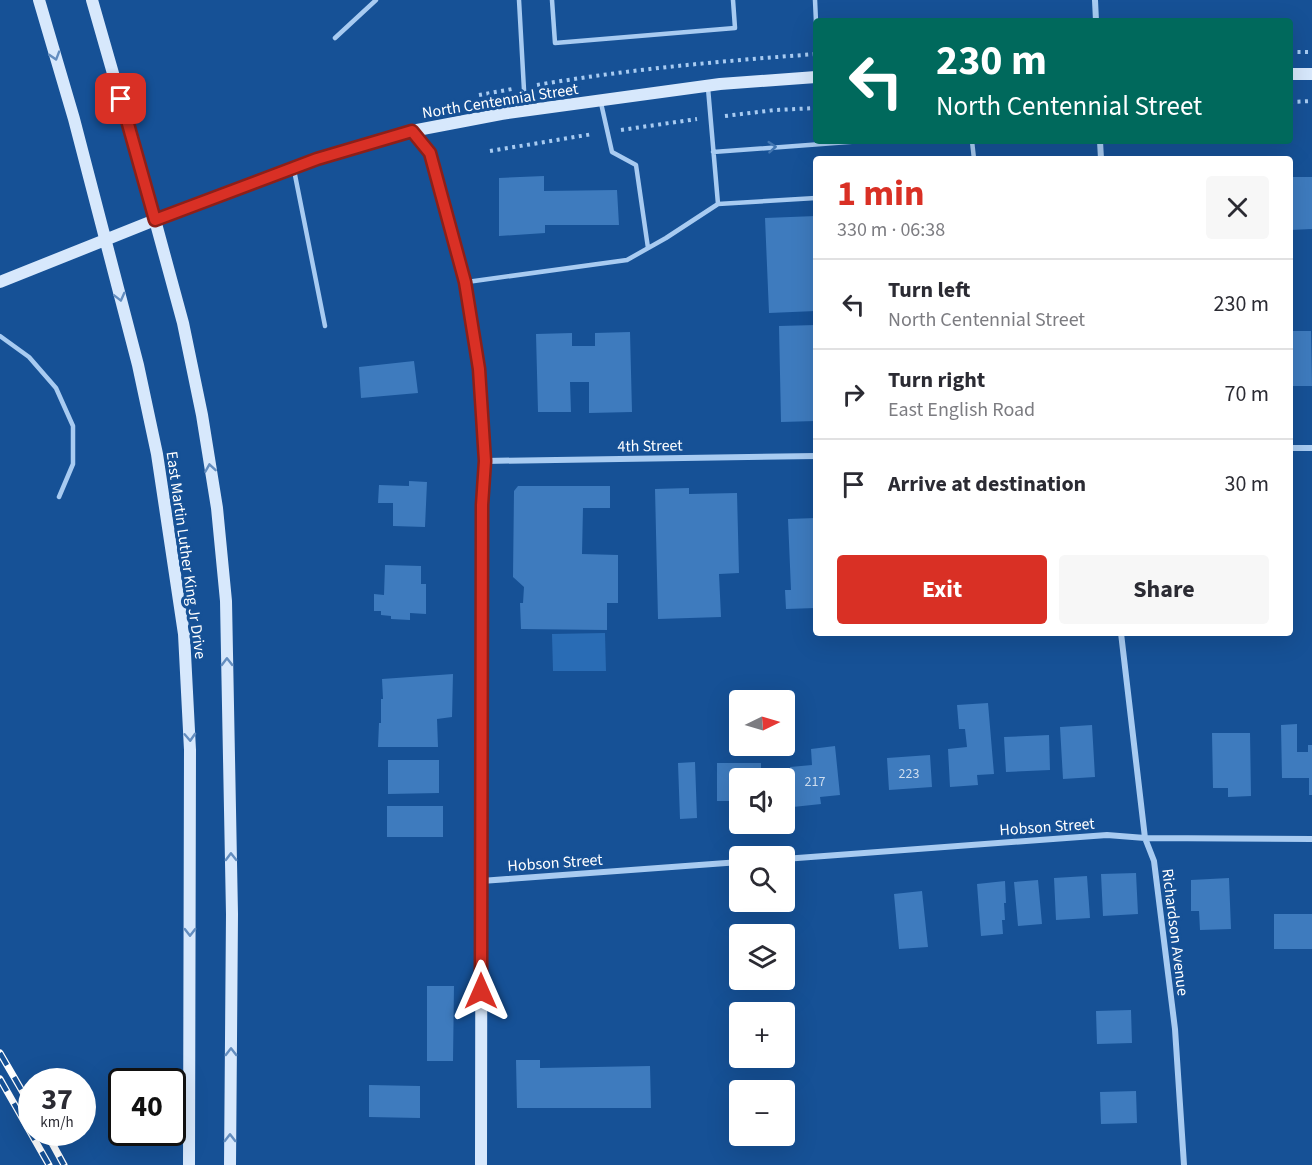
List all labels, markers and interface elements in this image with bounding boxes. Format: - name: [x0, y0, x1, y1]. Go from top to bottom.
- text: 230 m: [936, 31, 1047, 91]
- icon: left: [837, 42, 915, 120]
- one-way arrow: [48, 50, 60, 61]
- pin: [95, 73, 146, 124]
- street label: North Centennial Street: [421, 78, 580, 124]
- icon: arrive: [104, 82, 137, 115]
- text: North Centennial Street: [936, 87, 1202, 126]
- one-way arrow: [767, 141, 776, 154]
- text: 1 min: [837, 168, 925, 219]
- button: close: [1206, 176, 1269, 239]
- text: 330 m · 06:38: [837, 216, 945, 244]
- text: Turn left: [888, 274, 970, 306]
- icon: left: [837, 288, 870, 321]
- text: 230 m: [1214, 288, 1269, 320]
- one-way arrow: [113, 291, 126, 301]
- text: North Centennial Street: [888, 306, 1085, 334]
- text: Turn right: [888, 364, 985, 396]
- icon: right: [837, 378, 870, 411]
- text: 70 m: [1224, 378, 1269, 410]
- text: East English Road: [888, 396, 1035, 424]
- street label: 4th Street: [617, 434, 683, 458]
- street label: East Martin Luther King Jr Drive: [161, 450, 211, 660]
- one-way arrow: [205, 463, 217, 472]
- icon: arrive: [837, 468, 870, 501]
- text: Arrive at destination: [888, 468, 1086, 500]
- text: 30 m: [1224, 468, 1269, 500]
- button: Exit: [837, 555, 1047, 624]
- button: Share: [1059, 555, 1269, 624]
- one-way arrow: [221, 657, 233, 666]
- north arrow: [729, 690, 795, 756]
- map controls: [729, 690, 795, 1146]
- one-way arrow: [183, 733, 196, 742]
- house number: 223: [899, 764, 919, 784]
- button: sound: [729, 768, 795, 834]
- house number: 217: [805, 772, 825, 792]
- street label: Hobson Street: [999, 813, 1096, 841]
- button: search: [729, 846, 795, 912]
- street label: Hobson Street: [507, 849, 604, 877]
- one-way arrow: [225, 852, 237, 861]
- street label: Richardson Avenue: [1156, 867, 1194, 997]
- button: layers: [729, 924, 795, 990]
- one-way arrow: [184, 928, 196, 937]
- position arrow: [449, 959, 513, 1023]
- button: +: [729, 1002, 795, 1068]
- one-way arrow: [225, 1047, 237, 1056]
- speed limit sign: 40: [108, 1068, 186, 1146]
- text: 37: [41, 1078, 73, 1121]
- button: −: [729, 1080, 795, 1146]
- text: km/h: [40, 1112, 74, 1133]
- one-way arrow: [224, 1133, 237, 1142]

